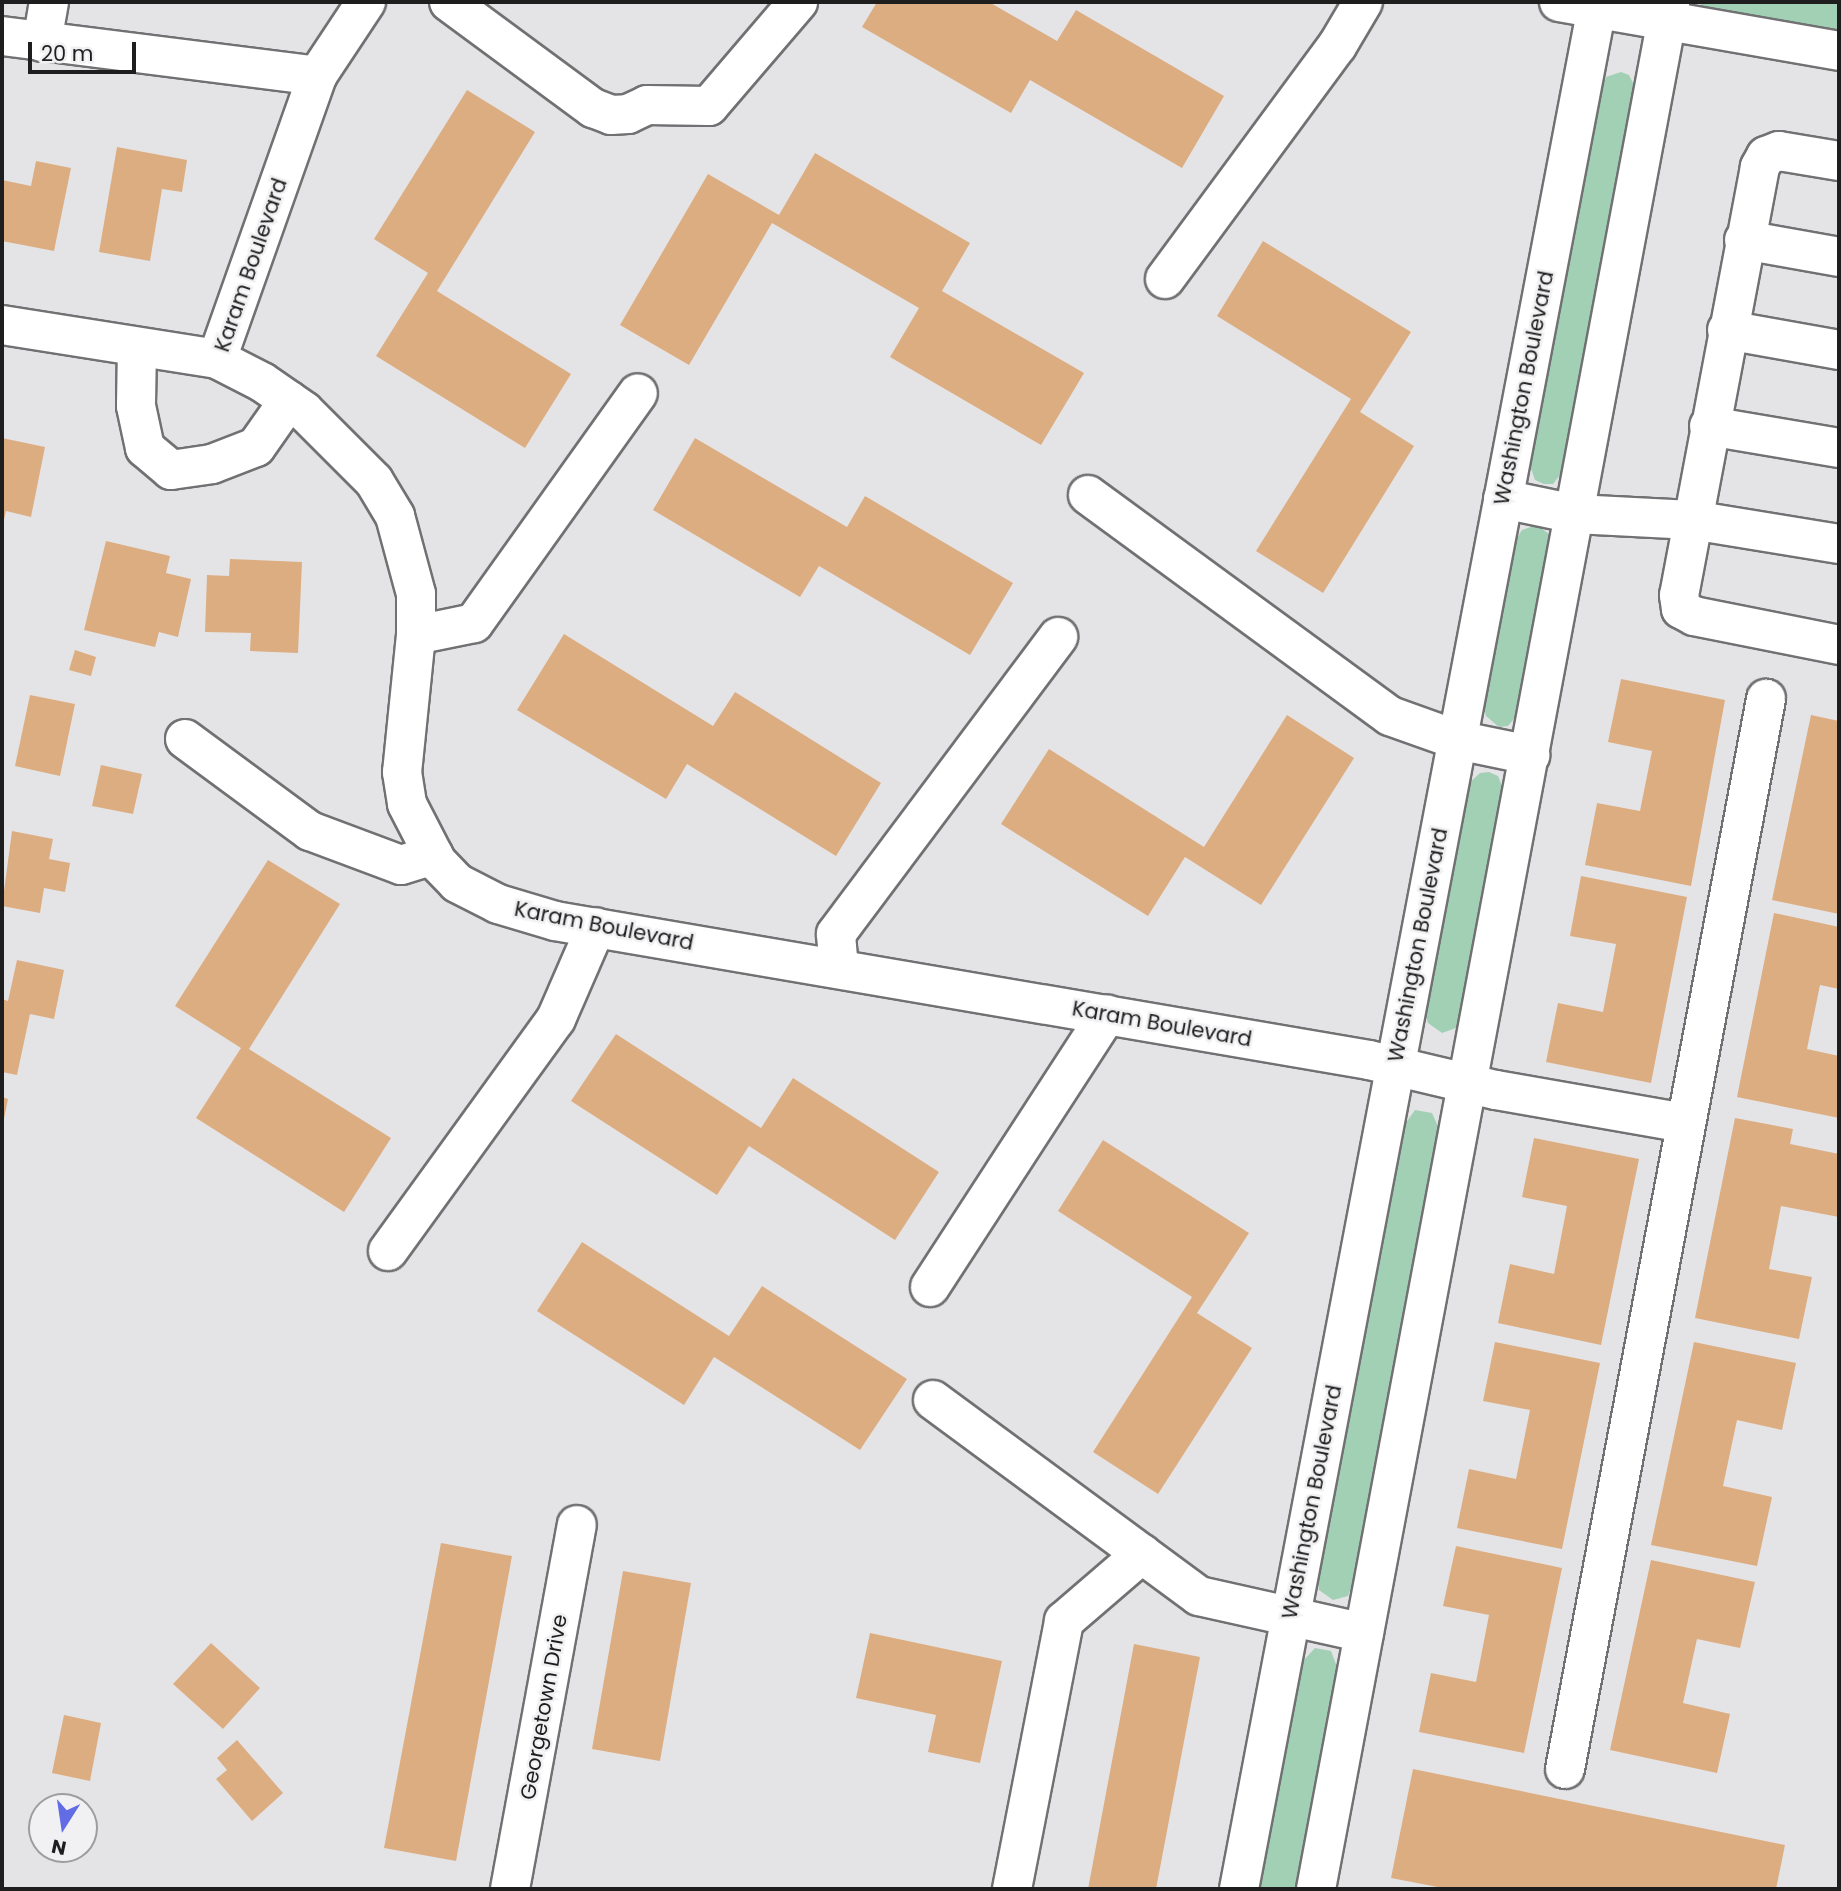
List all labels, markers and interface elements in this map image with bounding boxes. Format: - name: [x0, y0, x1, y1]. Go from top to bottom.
- scale bar: [32, 28, 140, 72]
- text: 20 m: [41, 39, 94, 68]
- street label: Karam Boulevard: [209, 175, 293, 355]
- street label: Washington Boulevard: [1489, 269, 1559, 507]
- street label: Washington Boulevard: [1383, 826, 1453, 1064]
- street label: Karam Boulevard: [512, 896, 696, 956]
- street label: Karam Boulevard: [1070, 996, 1254, 1052]
- street label: Washington Boulevard: [1277, 1383, 1347, 1621]
- street label: Georgetown Drive: [515, 1612, 573, 1802]
- north arrow: [28, 1793, 98, 1863]
- text: N: [49, 1832, 69, 1862]

